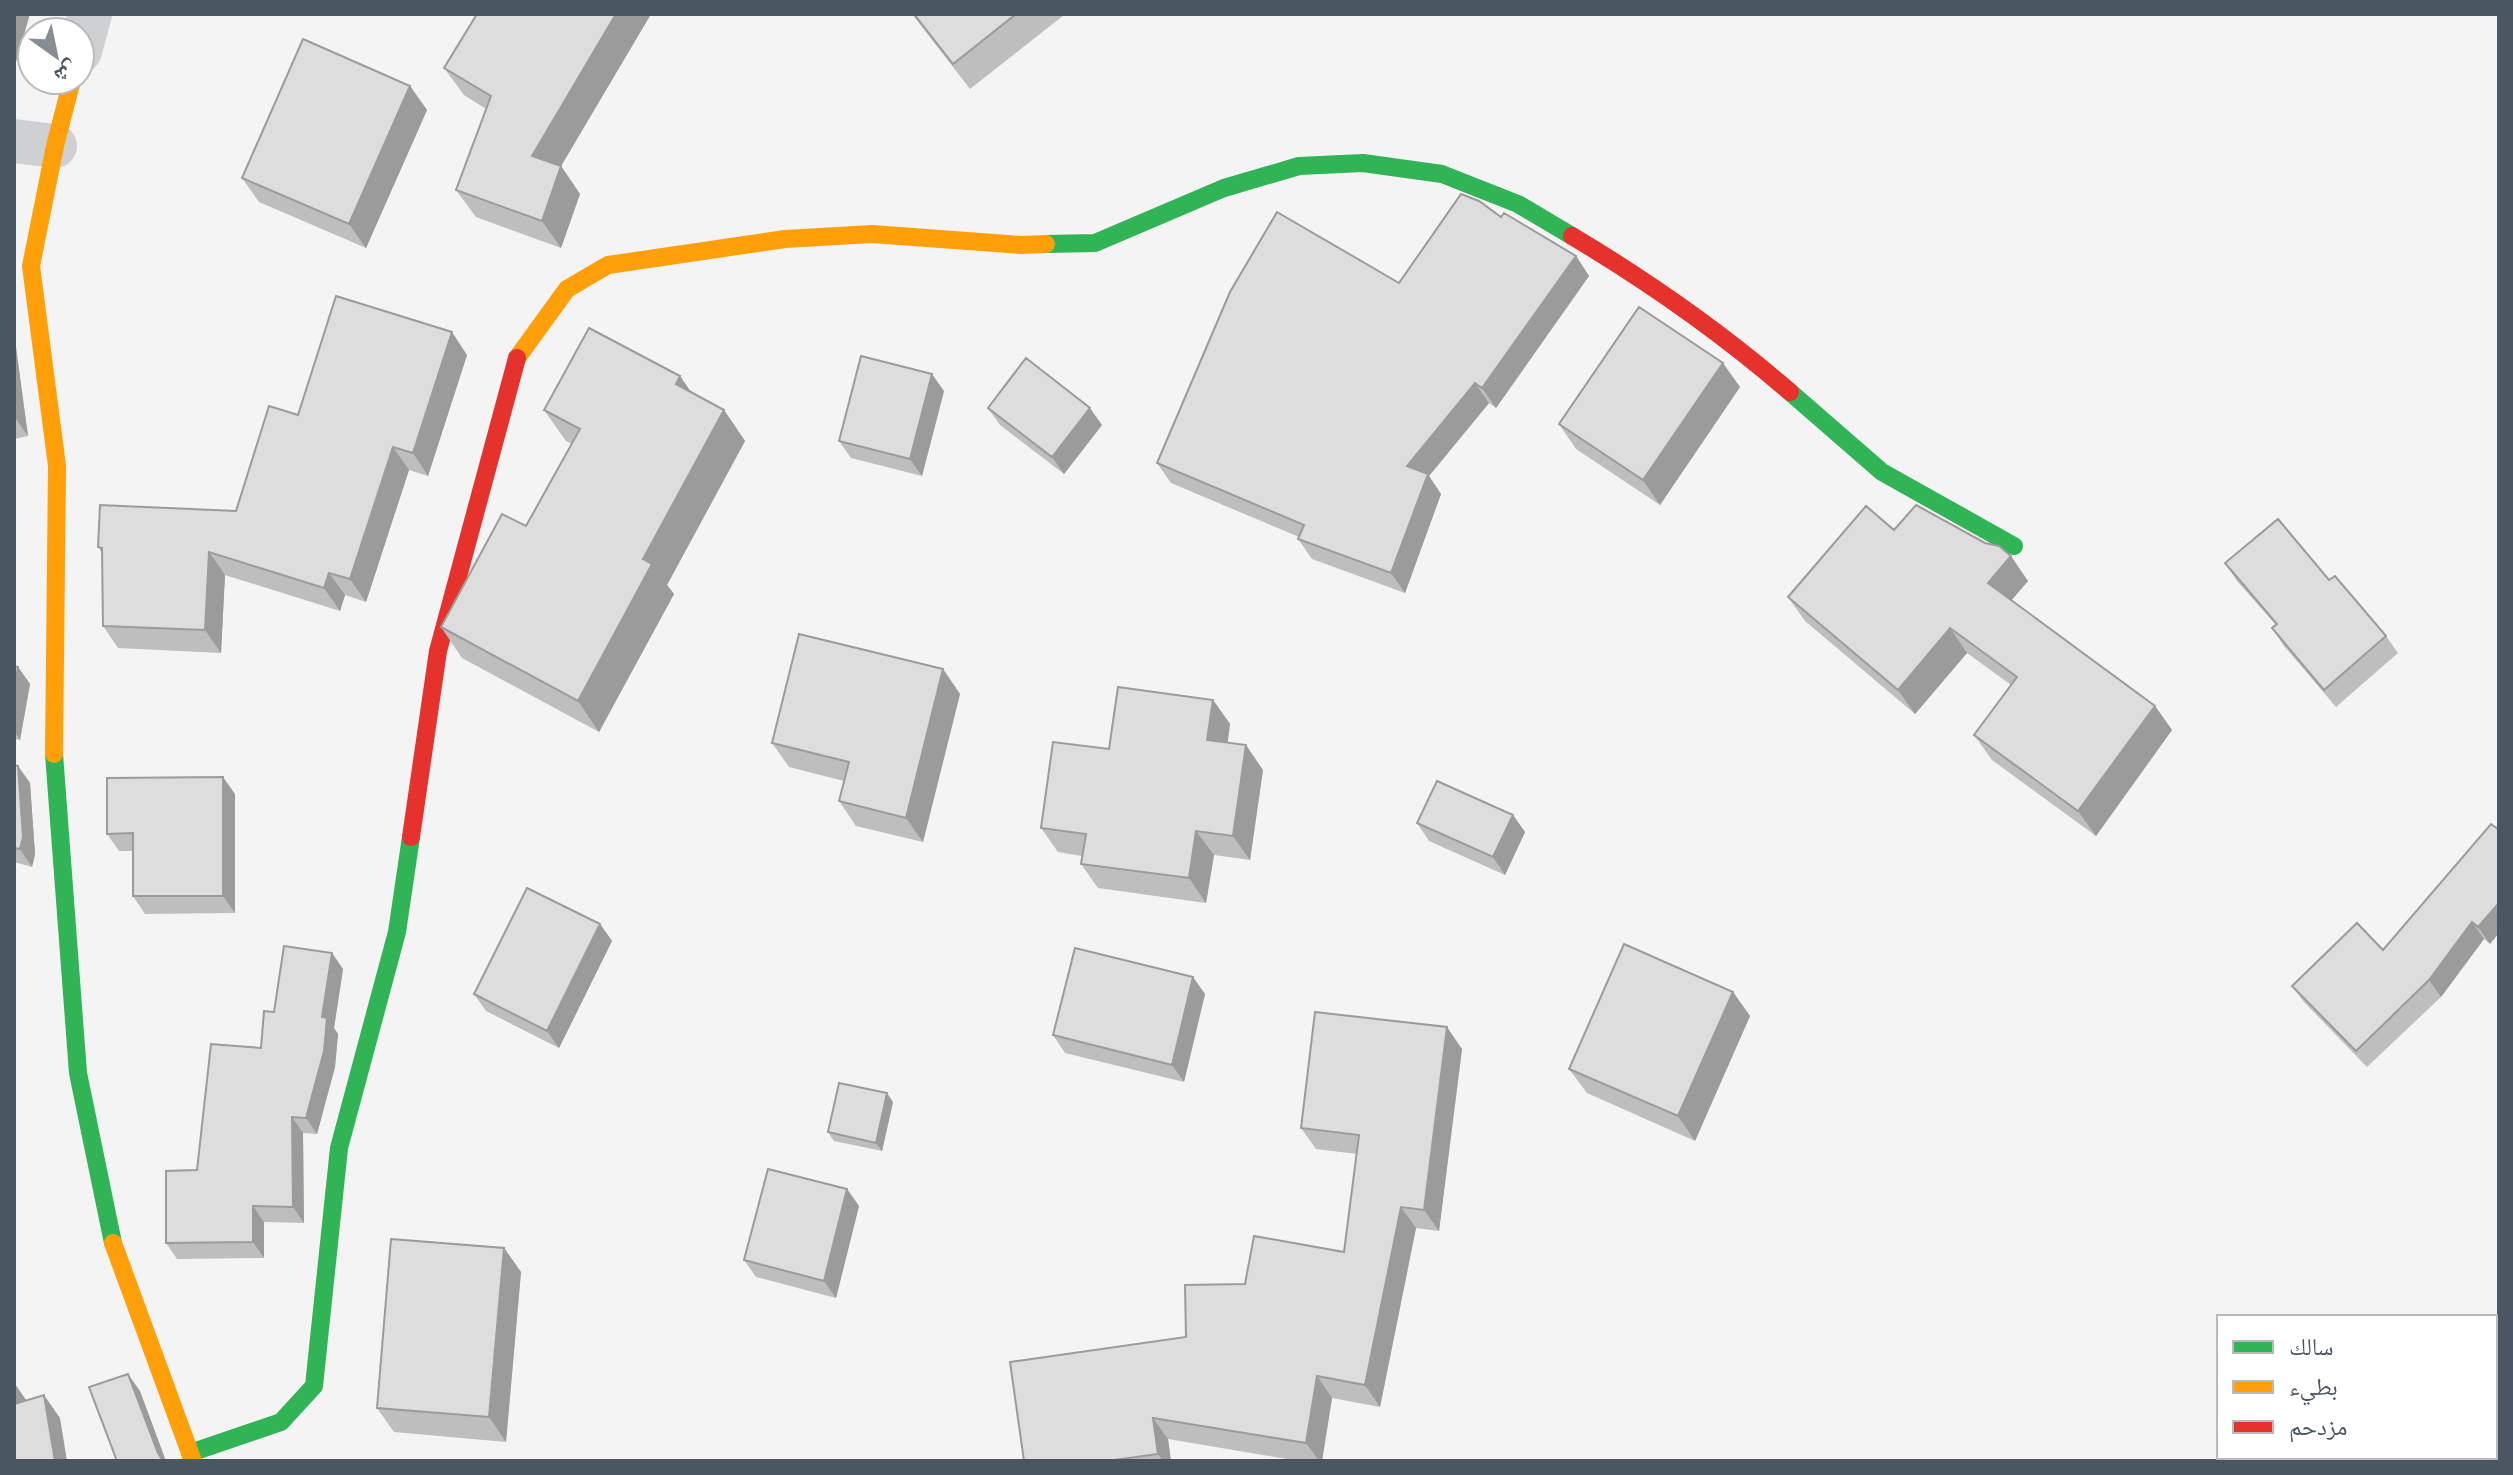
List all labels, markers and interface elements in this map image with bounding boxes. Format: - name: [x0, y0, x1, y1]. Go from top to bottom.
- north arrow: [16, 16, 96, 96]
- text: ش: [48, 53, 85, 93]
- legend: [2217, 1315, 2497, 1459]
- text: سالك: [2289, 1329, 2334, 1364]
- text: بطيء: [2289, 1369, 2338, 1406]
- text: مزدحم: [2289, 1409, 2348, 1444]

